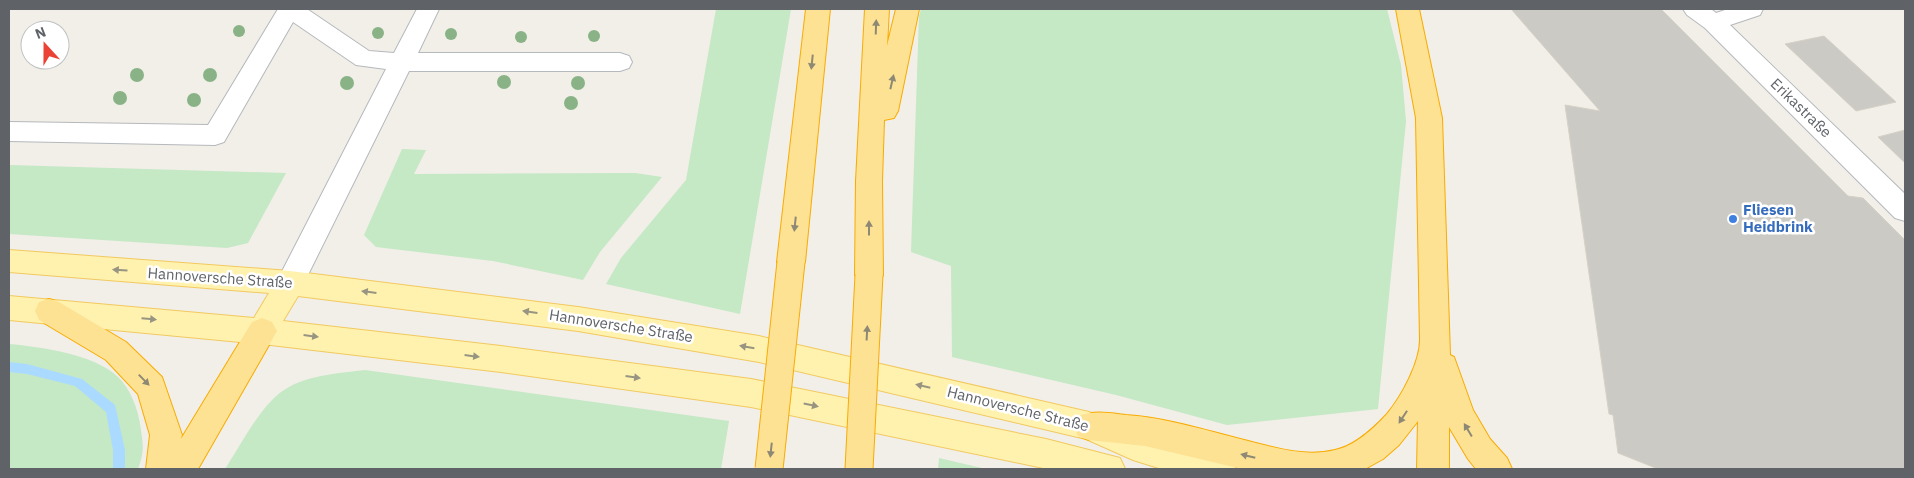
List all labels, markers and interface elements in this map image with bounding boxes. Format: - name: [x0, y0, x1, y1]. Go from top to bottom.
- one-way arrow: [872, 19, 880, 35]
- north arrow: [20, 20, 70, 70]
- text: N: [32, 23, 48, 43]
- one-way arrow: [808, 55, 816, 71]
- one-way arrow: [888, 73, 896, 89]
- street label: Erikastraße: [1767, 74, 1836, 141]
- place label: Fliesen Heidbrink: [1743, 200, 1813, 236]
- marker: Fliesen Heidbrink: [1727, 213, 1739, 225]
- one-way arrow: [791, 216, 799, 232]
- one-way arrow: [865, 220, 873, 236]
- street label: Hannoversche Straße: [147, 263, 293, 292]
- one-way arrow: [111, 265, 127, 273]
- one-way arrow: [360, 288, 376, 296]
- street label: Hannoversche Straße: [548, 305, 694, 346]
- one-way arrow: [522, 308, 538, 316]
- one-way arrow: [142, 315, 158, 323]
- one-way arrow: [863, 325, 871, 341]
- one-way arrow: [303, 332, 319, 340]
- one-way arrow: [738, 343, 754, 351]
- one-way arrow: [464, 352, 480, 360]
- one-way arrow: [626, 373, 642, 381]
- one-way arrow: [138, 374, 150, 386]
- one-way arrow: [915, 382, 930, 390]
- street label: Hannoversche Straße: [945, 382, 1091, 435]
- one-way arrow: [803, 401, 819, 409]
- one-way arrow: [1399, 410, 1408, 424]
- one-way arrow: [1463, 424, 1472, 437]
- one-way arrow: [767, 442, 775, 458]
- one-way arrow: [1241, 452, 1256, 460]

